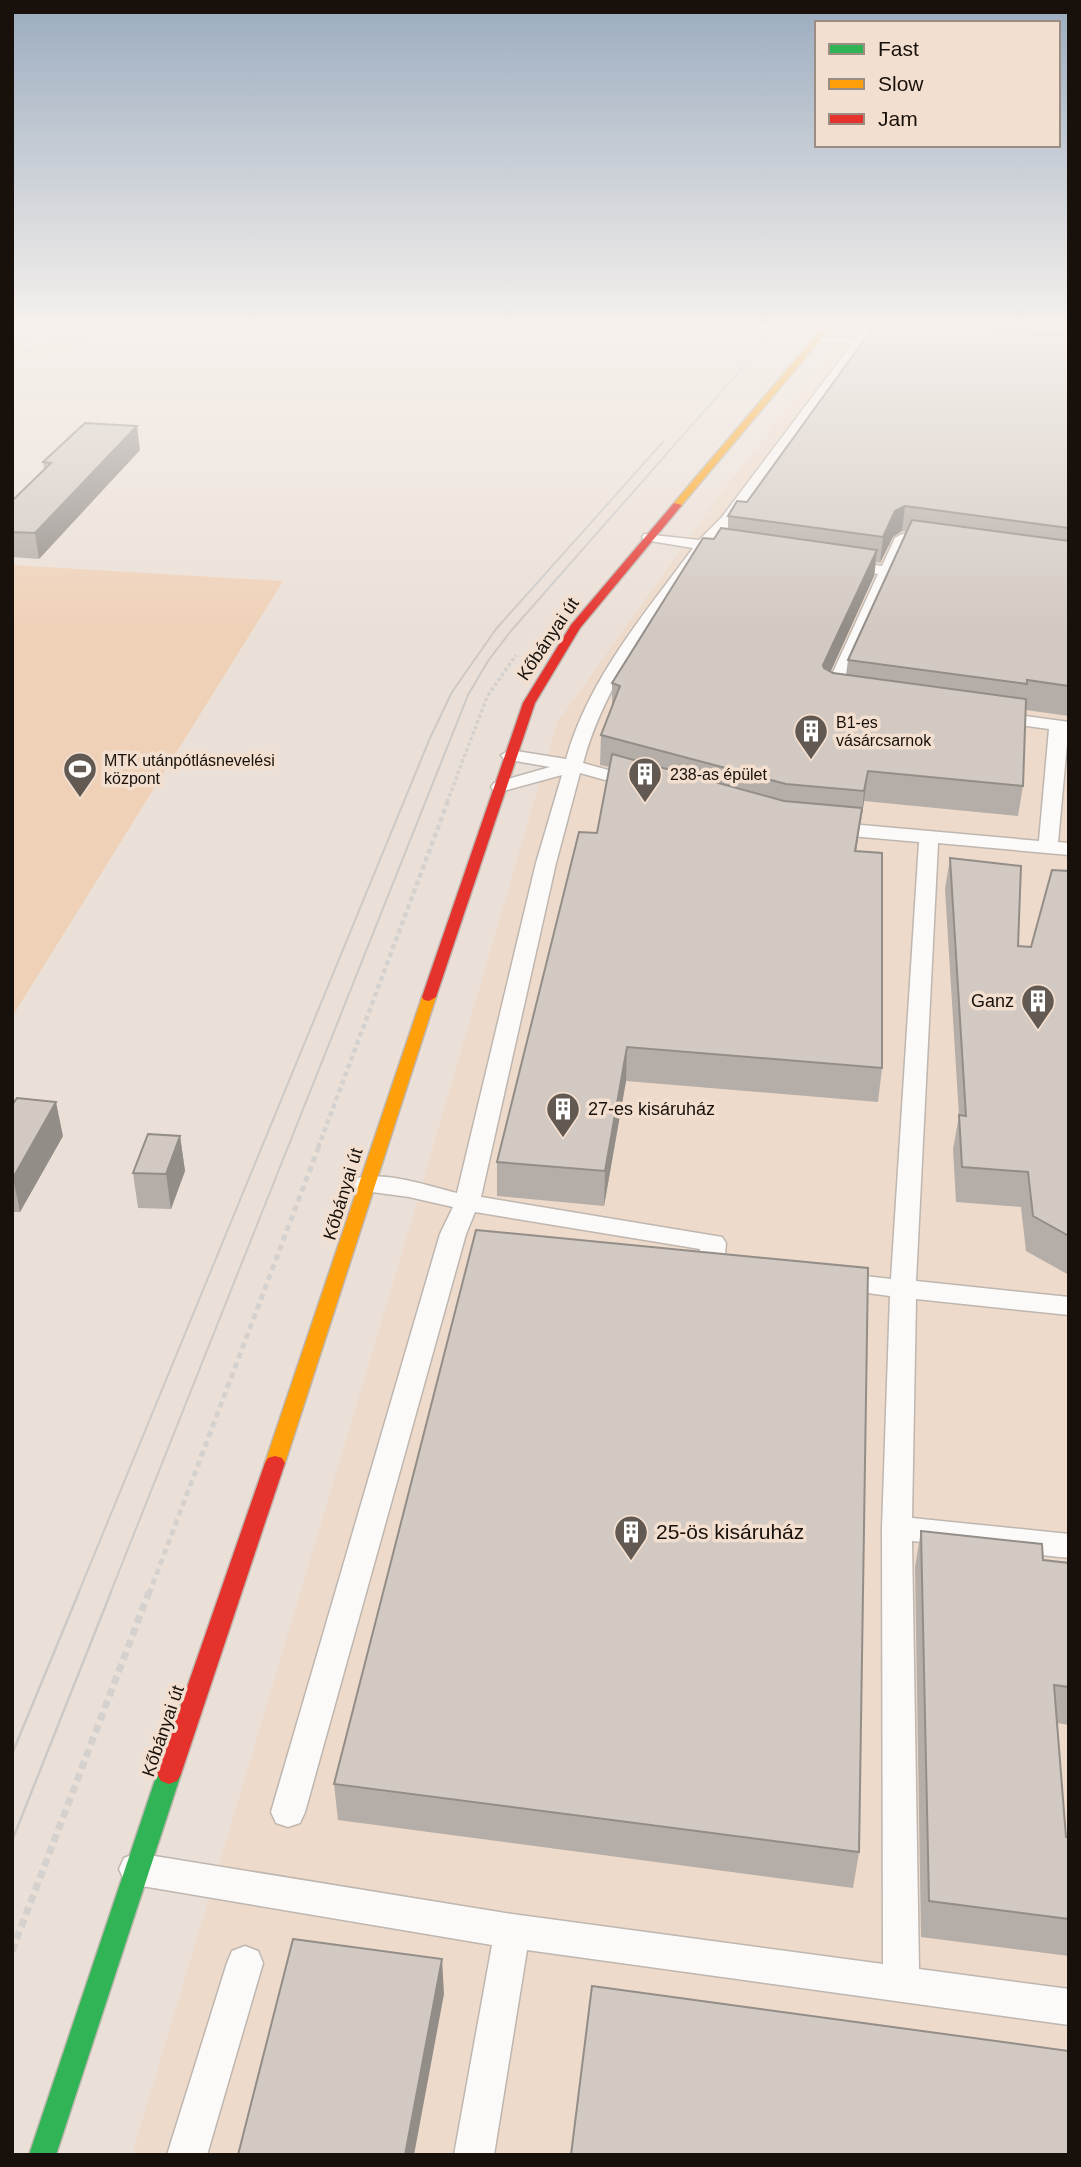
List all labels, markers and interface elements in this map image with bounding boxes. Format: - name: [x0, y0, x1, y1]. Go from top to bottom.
- legend: [815, 21, 1060, 147]
- text: Fast: [878, 37, 919, 60]
- text: Slow: [878, 72, 924, 95]
- text: Jam: [878, 107, 918, 130]
- street label: Kőbányai út: [513, 594, 583, 684]
- building icon: B1-es vásárcsarnok: [792, 712, 830, 761]
- place label: B1-es vásárcsarnok: [836, 714, 932, 749]
- sports icon: MTK utánpótlásnevelési központ: [61, 750, 99, 799]
- place label: MTK utánpótlásnevelési központ: [104, 752, 275, 787]
- building icon: 238-as épület: [626, 755, 664, 804]
- place label: 238-as épület: [670, 766, 768, 783]
- building icon: Ganz: [1019, 982, 1057, 1031]
- place label: Ganz: [971, 991, 1014, 1011]
- building icon: 27-es kisáruház: [544, 1090, 582, 1139]
- place label: 27-es kisáruház: [588, 1099, 715, 1119]
- street label: Kőbányai út: [320, 1146, 366, 1242]
- building icon: 25-ös kisáruház: [612, 1513, 650, 1562]
- place label: 25-ös kisáruház: [656, 1520, 804, 1543]
- street label: Kőbányai út: [138, 1683, 188, 1779]

